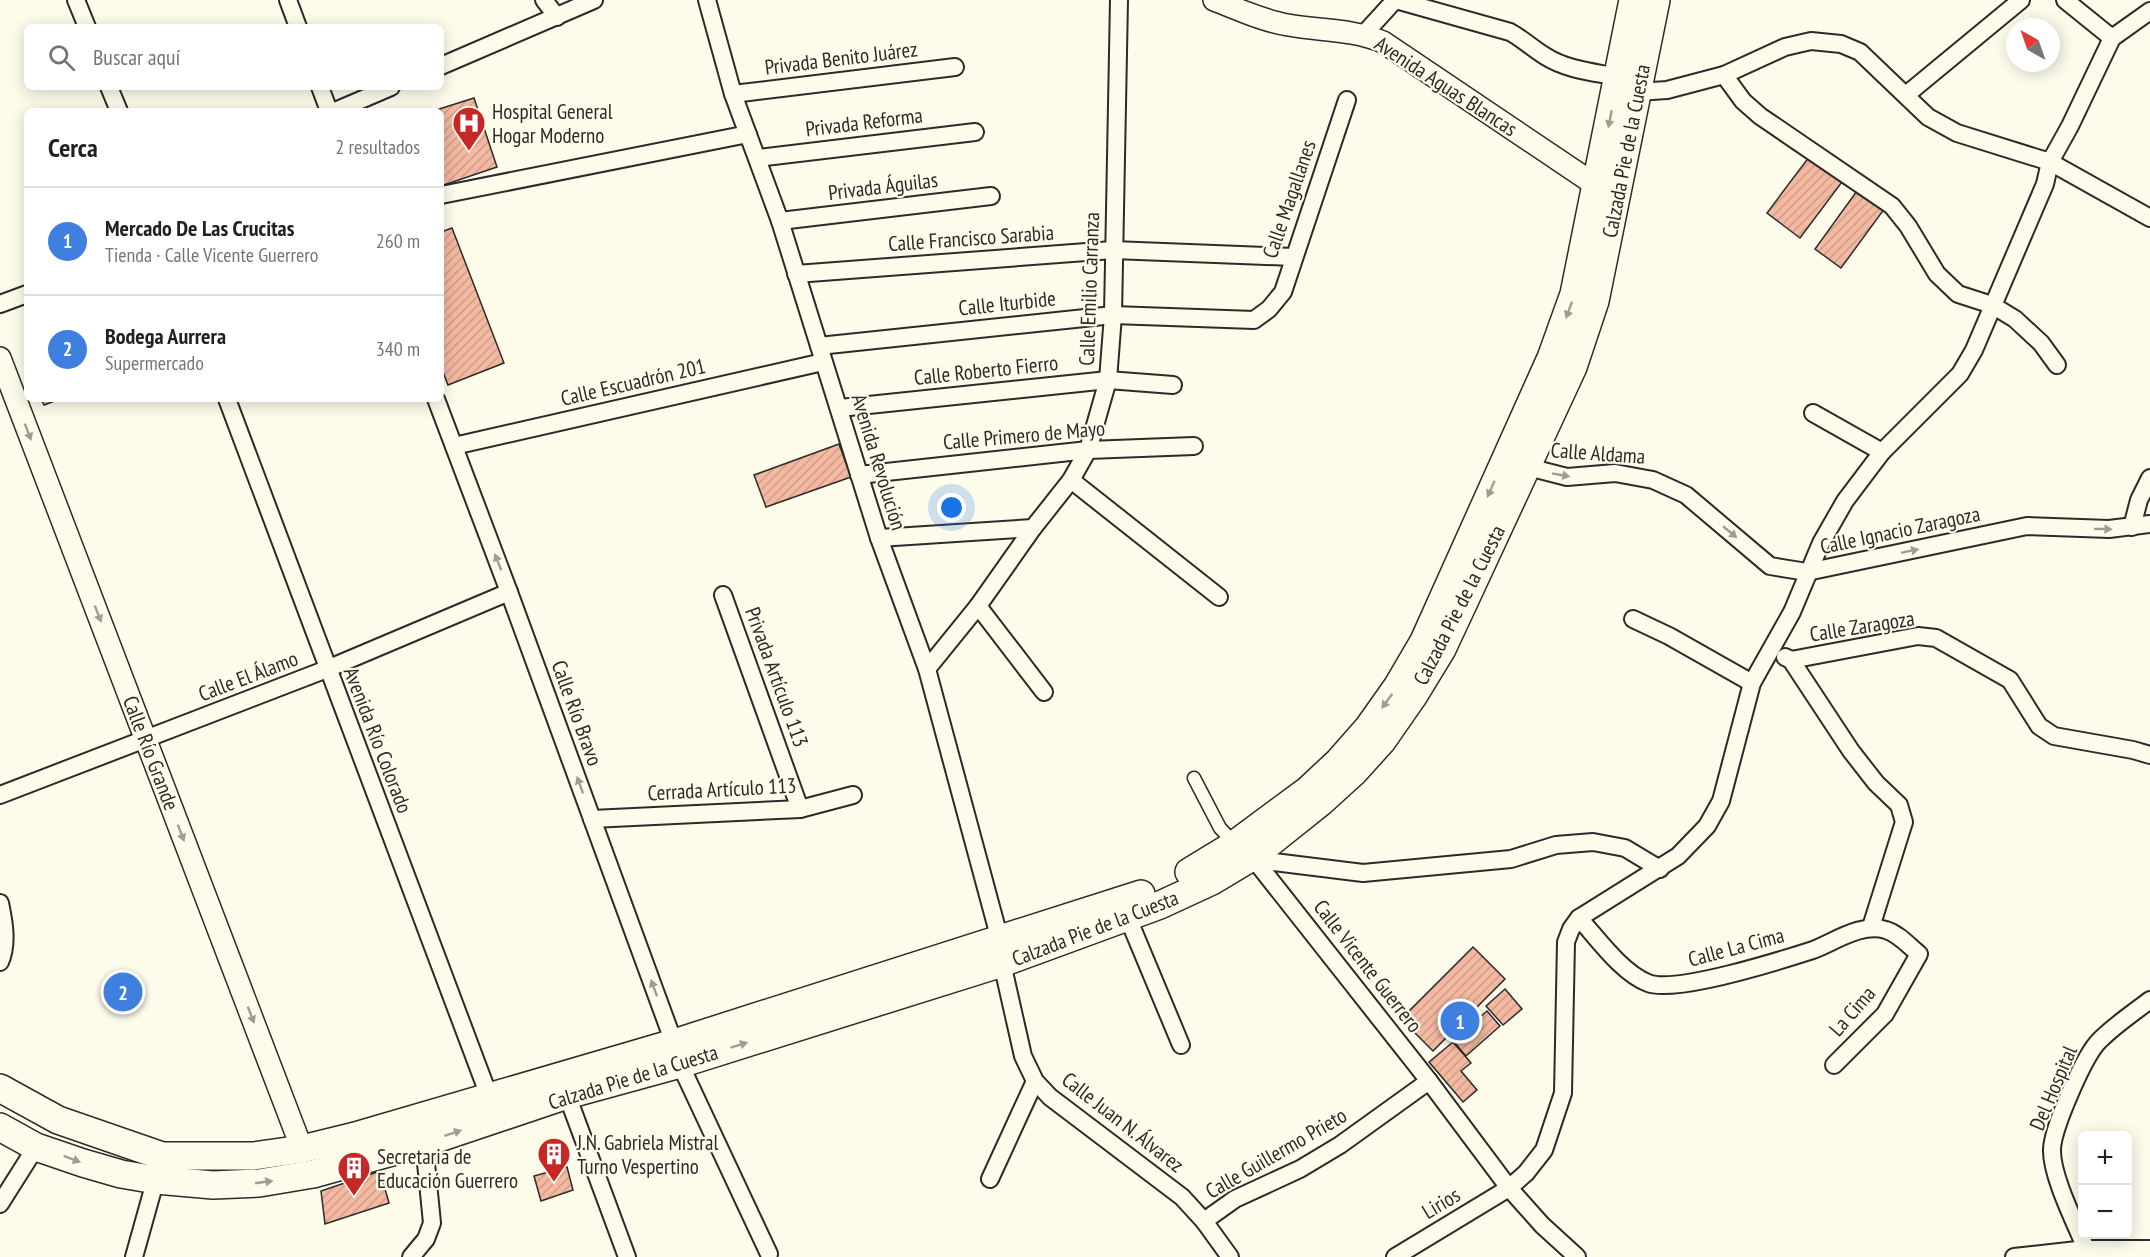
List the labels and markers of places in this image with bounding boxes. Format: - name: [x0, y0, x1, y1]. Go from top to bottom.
- place label: Hospital General Hogar Moderno: [492, 98, 613, 149]
- hospital icon: Hospital General Hogar Moderno: [451, 105, 487, 152]
- pin: 2: [104, 970, 142, 1014]
- pin: 1: [1440, 998, 1480, 1044]
- place label: J.N. Gabriela Mistral Turno Vespertino: [576, 1129, 718, 1180]
- building icon: J.N. Gabriela Mistral Turno Vespertino: [536, 1136, 572, 1183]
- place label: Secretaria de Educación Guerrero: [377, 1143, 518, 1194]
- building icon: Secretaria de Educación Guerrero: [336, 1150, 372, 1197]

